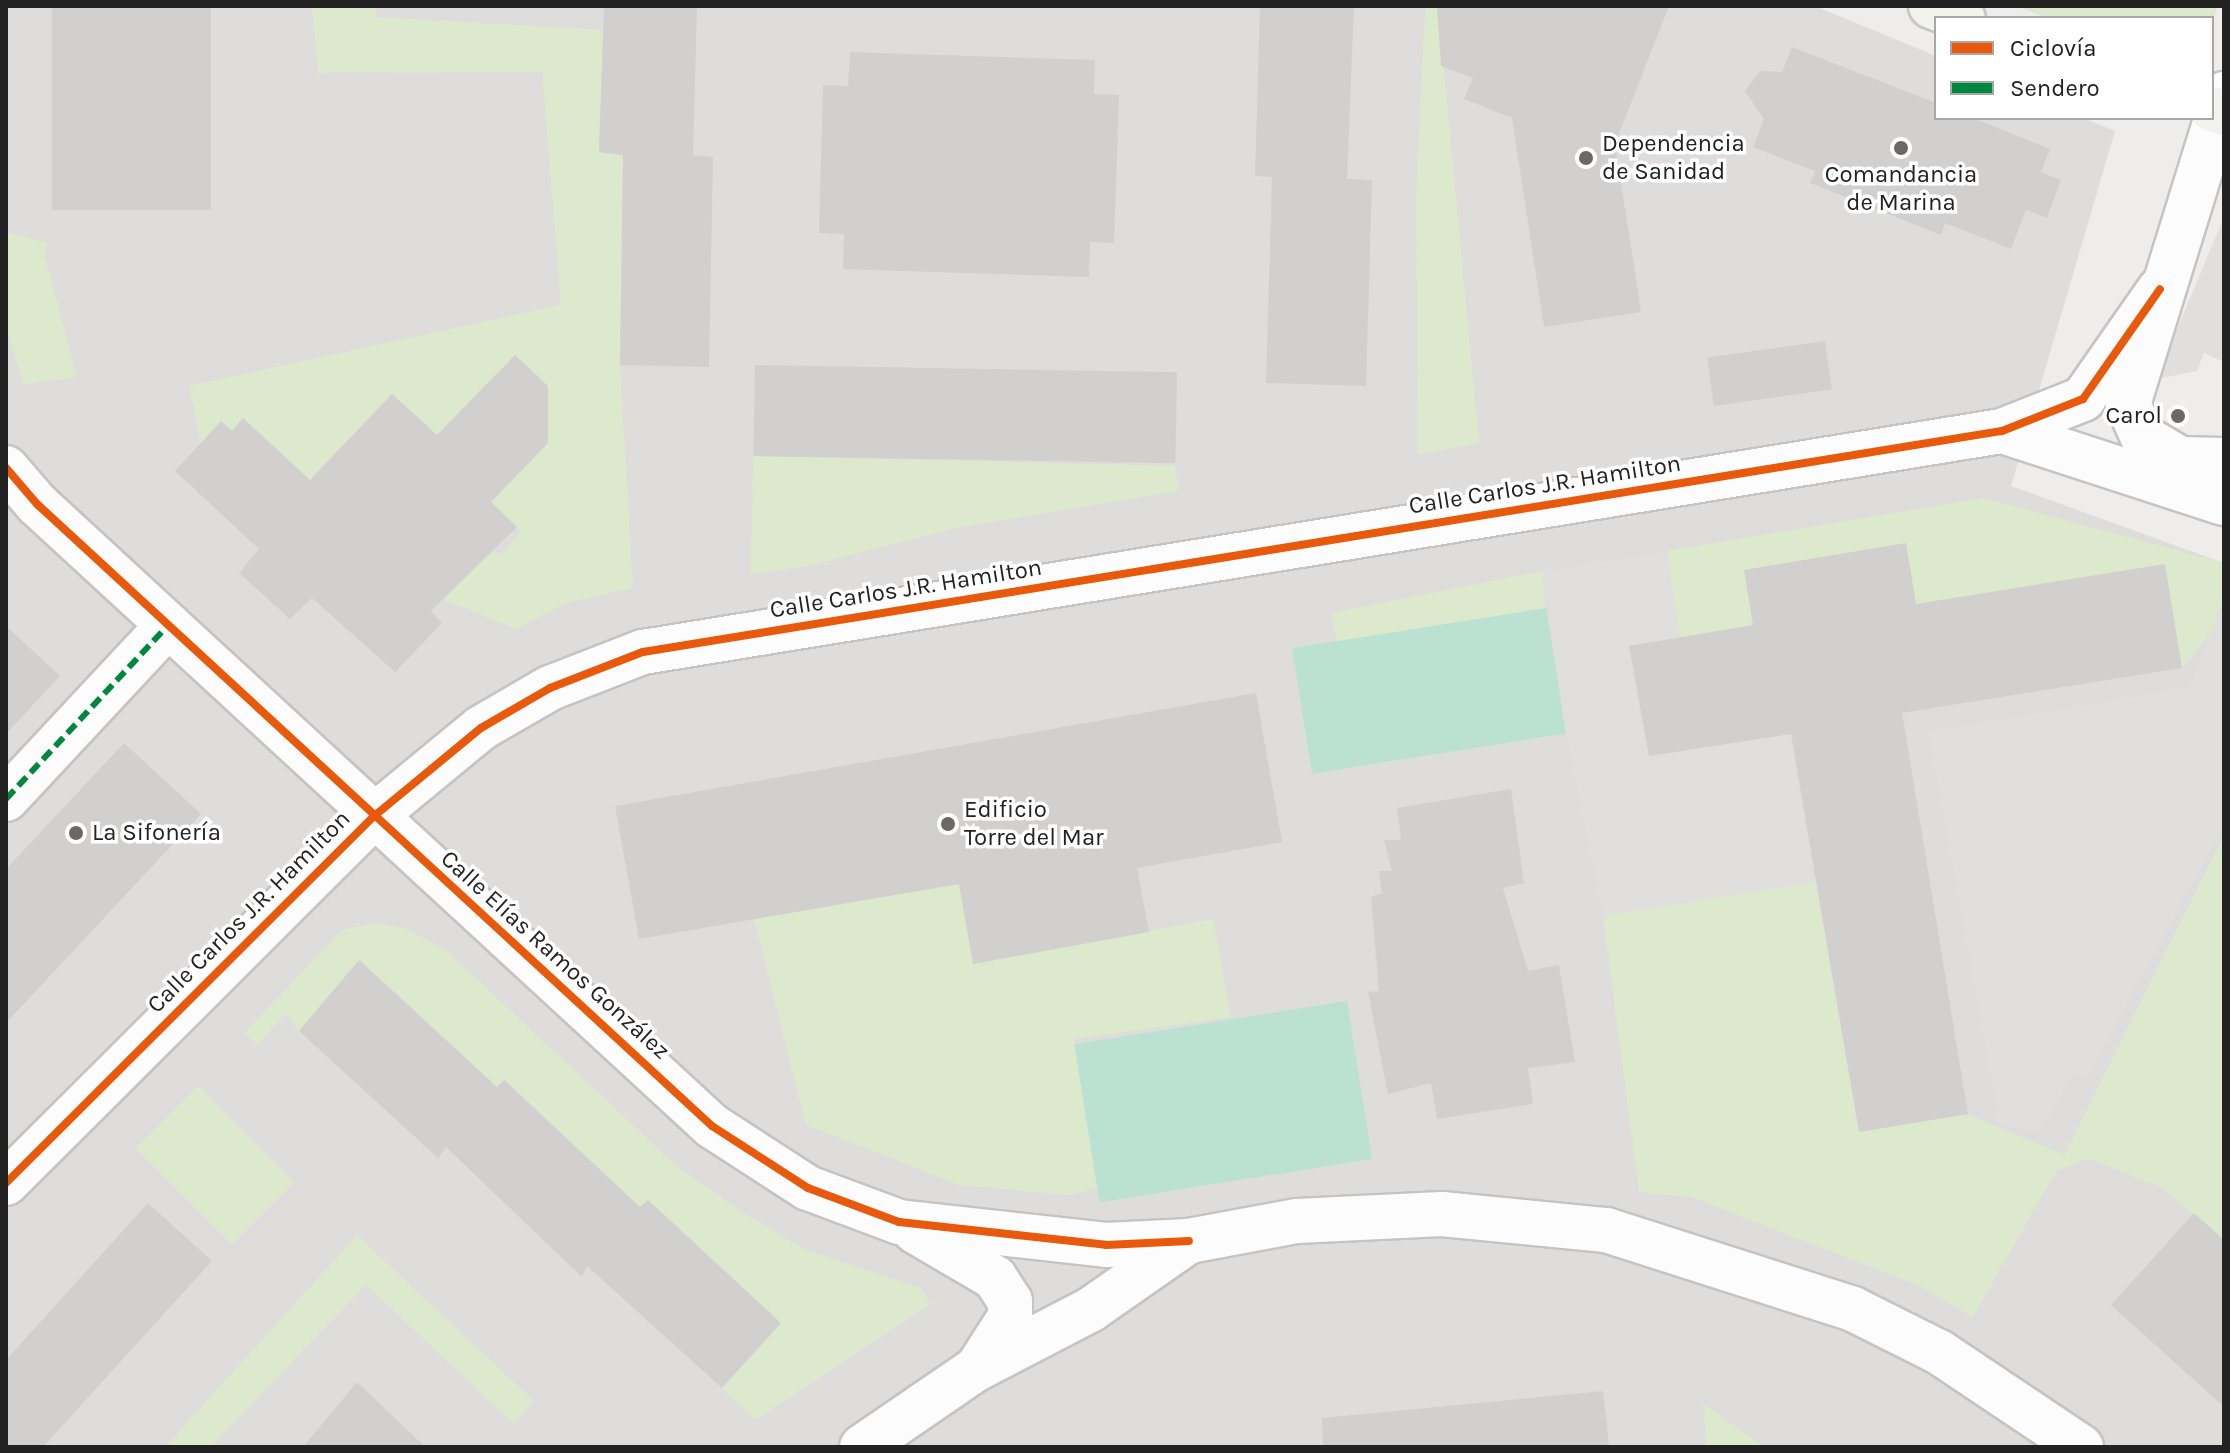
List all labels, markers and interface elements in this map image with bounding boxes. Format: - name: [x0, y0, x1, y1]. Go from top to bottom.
- legend: [1934, 16, 2214, 120]
- text: Ciclovía: [2010, 34, 2097, 62]
- text: Sendero: [2010, 74, 2100, 102]
- place label: Dependencia de Sanidad: [1602, 130, 1745, 186]
- marker: Comandancia de Marina: [1892, 139, 1910, 157]
- marker: Dependencia de Sanidad: [1577, 149, 1595, 167]
- place label: Comandancia de Marina: [1825, 161, 1977, 217]
- place label: Carol: [2106, 402, 2162, 430]
- marker: Carol: [2169, 407, 2187, 425]
- street label: Calle Carlos J.R. Hamilton: [1407, 449, 1683, 521]
- street label: Calle Carlos J.R. Hamilton: [768, 553, 1044, 625]
- place label: Edificio Torre del Mar: [964, 796, 1104, 852]
- street label: Calle Carlos J.R. Hamilton: [142, 805, 356, 1019]
- marker: Edificio Torre del Mar: [939, 815, 957, 833]
- place label: La Sifonería: [92, 819, 221, 847]
- marker: La Sifonería: [67, 824, 85, 842]
- street label: Calle Elías Ramos González: [435, 845, 675, 1065]

